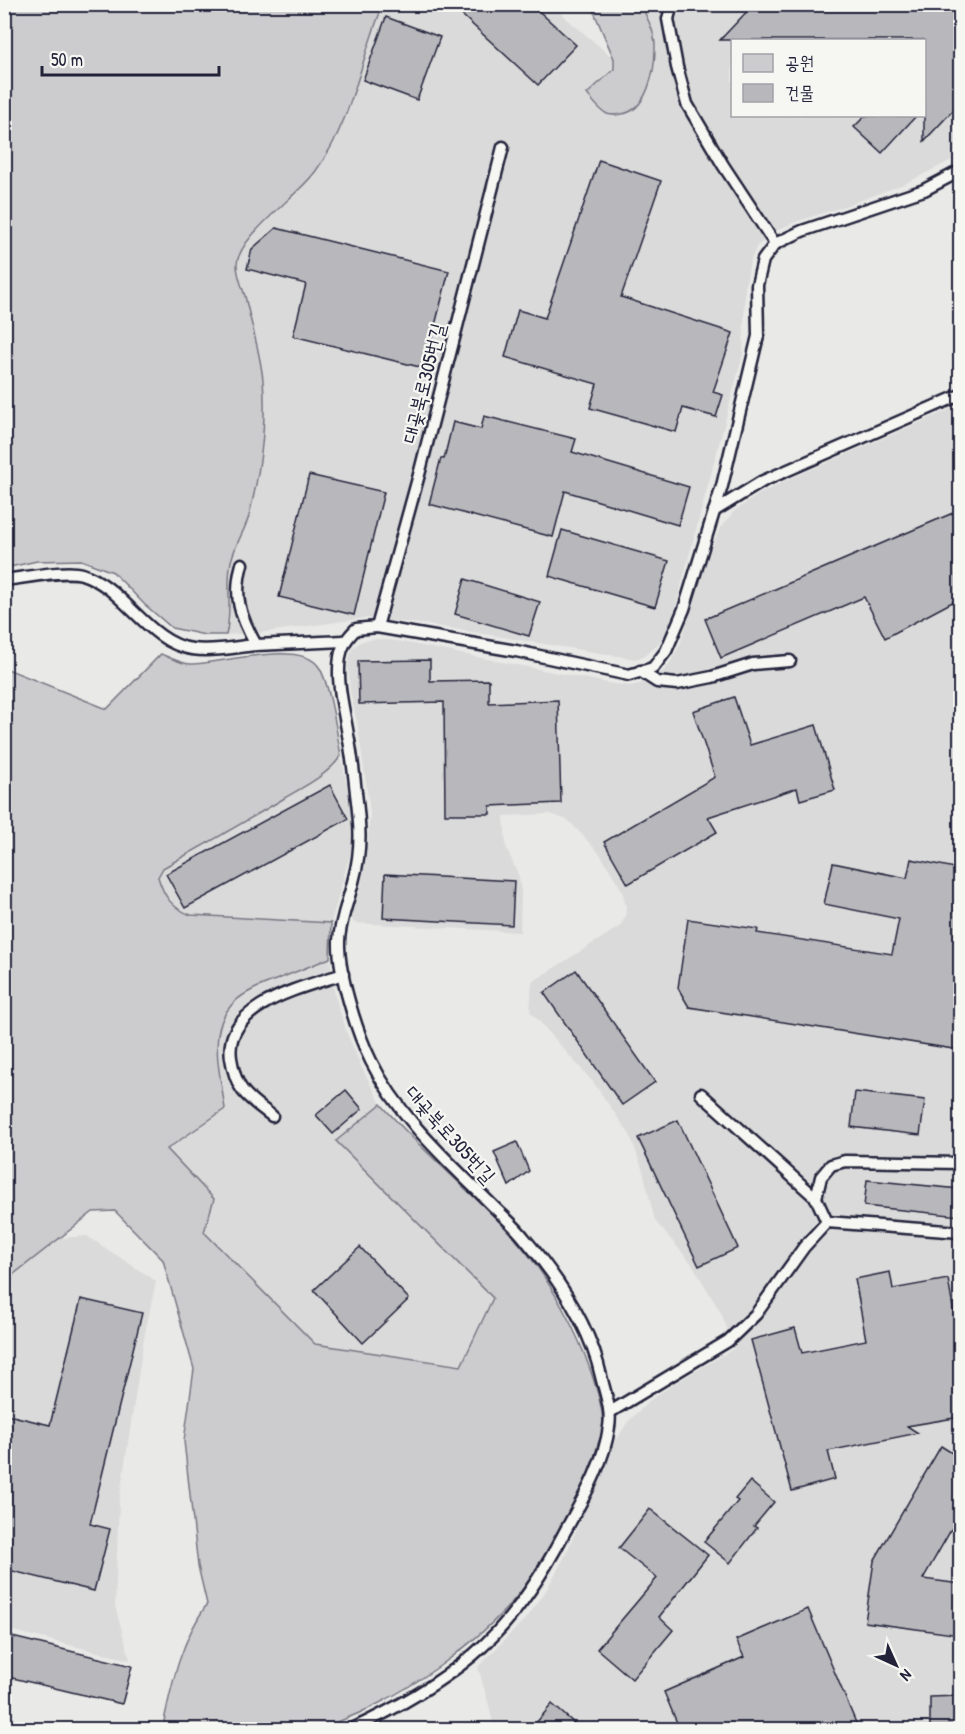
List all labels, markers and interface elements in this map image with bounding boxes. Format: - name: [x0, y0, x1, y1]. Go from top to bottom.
- scale bar: [42, 39, 219, 77]
- legend: [731, 39, 926, 117]
- text: 50 m: [51, 47, 83, 72]
- text: 공원: [785, 50, 814, 75]
- text: 건물: [785, 80, 814, 105]
- street label: 대곶북로305번길: [395, 320, 451, 446]
- street label: 대곶북로305번길: [400, 1079, 502, 1189]
- north arrow: [866, 1635, 926, 1695]
- text: N: [895, 1665, 917, 1687]

